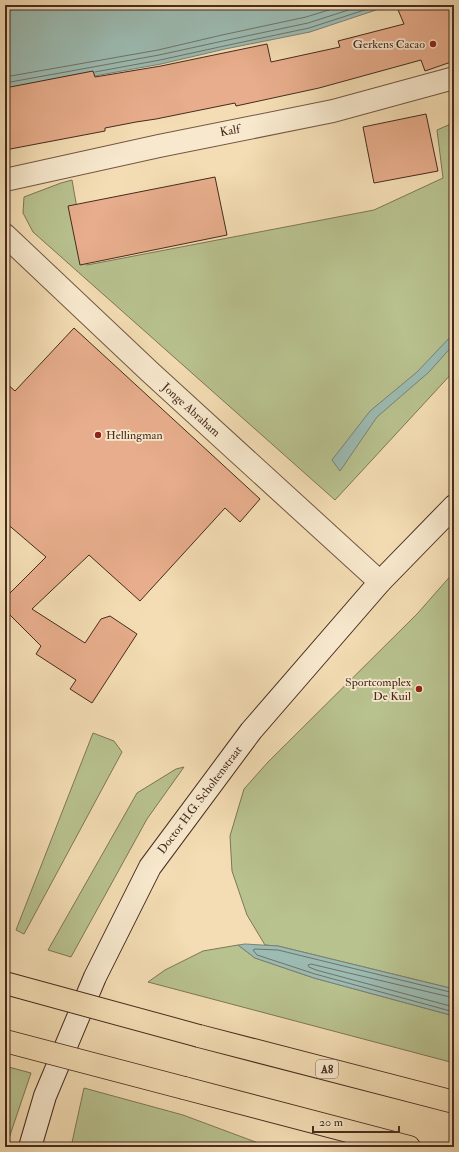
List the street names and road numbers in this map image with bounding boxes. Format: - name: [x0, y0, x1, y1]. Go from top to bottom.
- street label: Kalf: [219, 121, 243, 140]
- street label: Jonge Abraham: [158, 379, 224, 441]
- street label: Doctor H.G. Scholtenstraat: [154, 743, 246, 857]
- road number: A8: [316, 1060, 338, 1078]

